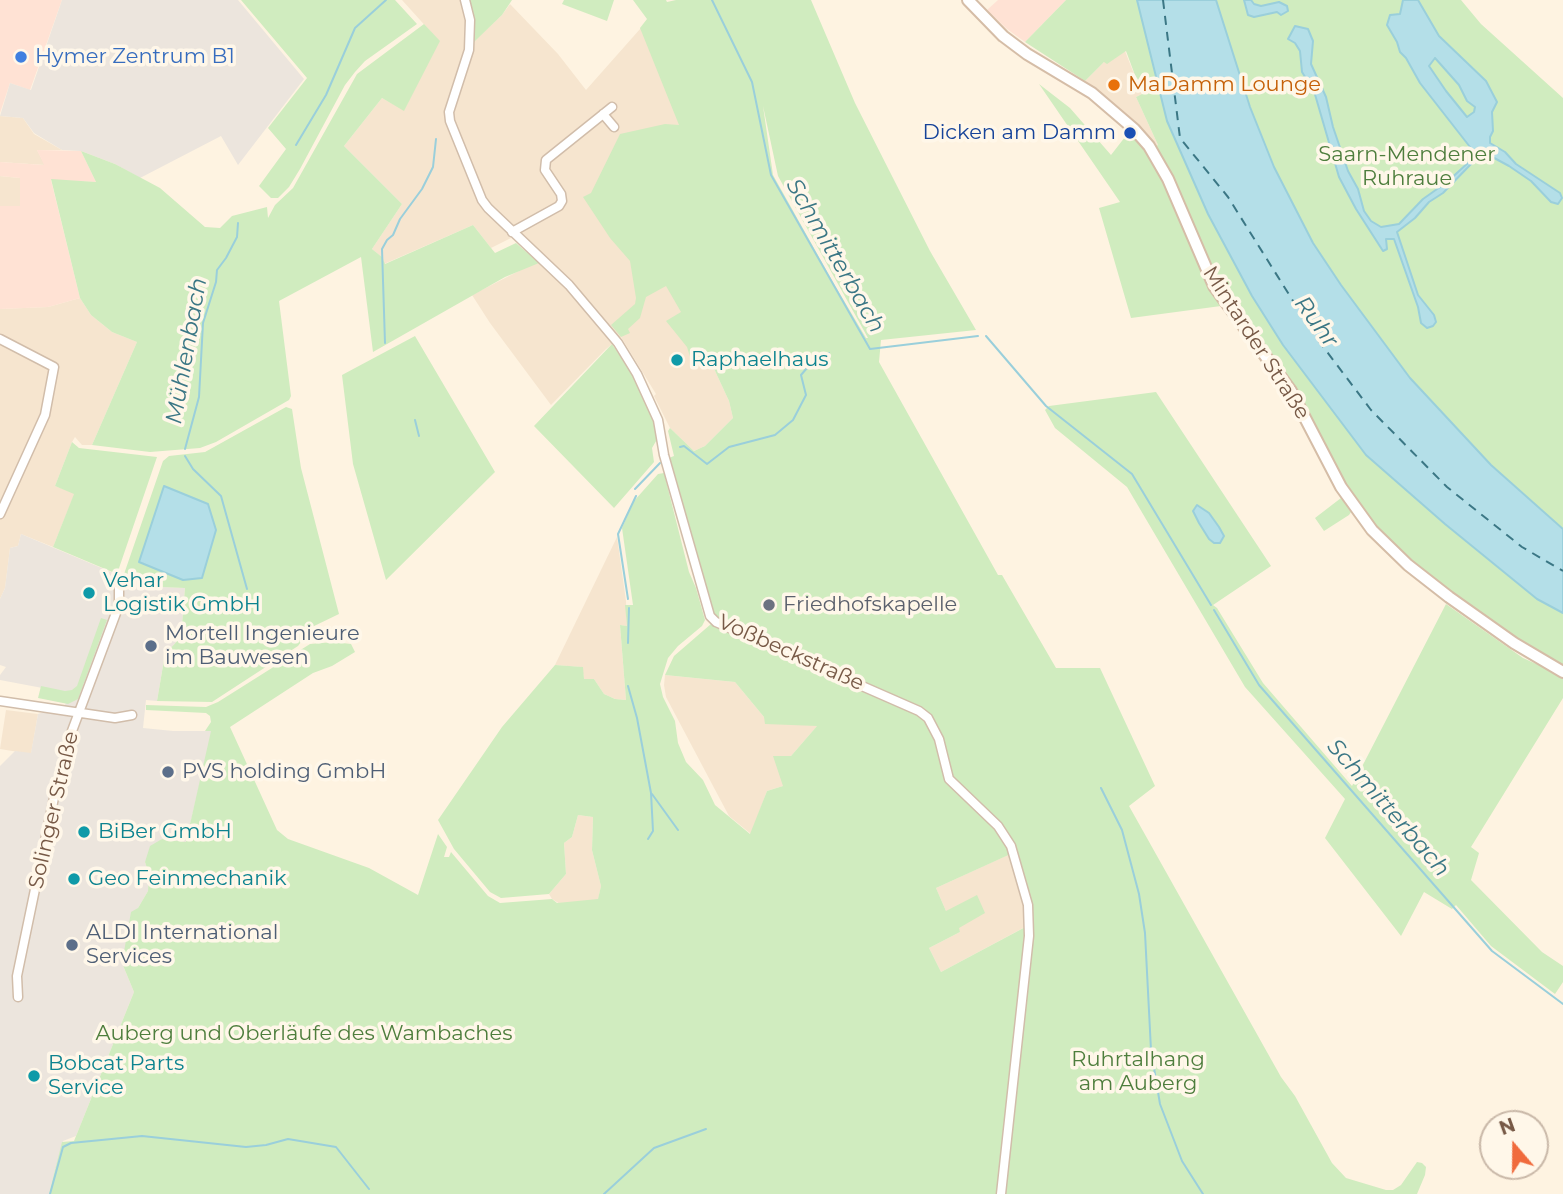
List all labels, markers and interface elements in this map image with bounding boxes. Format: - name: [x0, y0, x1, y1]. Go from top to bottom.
- place label: Hymer Zentrum B1: [35, 44, 235, 70]
- marker: Hymer Zentrum B1: [13, 49, 29, 65]
- place label: MaDamm Lounge: [1128, 72, 1321, 98]
- marker: MaDamm Lounge: [1106, 77, 1122, 93]
- place label: Dicken am Damm: [922, 120, 1116, 146]
- marker: Dicken am Damm: [1122, 125, 1138, 141]
- park label: Saarn-Mendener Ruhraue: [1318, 142, 1496, 192]
- water label: Schmitterbach: [780, 174, 890, 338]
- street label: Mintarder Straße: [1197, 262, 1315, 424]
- water label: Mühlenbach: [161, 276, 213, 426]
- water label: Ruhr: [1288, 291, 1344, 353]
- place label: Raphaelhaus: [691, 347, 829, 373]
- marker: Raphaelhaus: [669, 352, 685, 368]
- place label: Vehar Logistik GmbH: [103, 568, 261, 618]
- marker: Vehar Logistik GmbH: [81, 585, 97, 601]
- place label: Friedhofskapelle: [783, 592, 957, 618]
- marker: Friedhofskapelle: [761, 597, 777, 613]
- street label: Voßbeckstraße: [714, 610, 868, 696]
- place label: Mortell Ingenieure im Bauwesen: [165, 621, 360, 671]
- marker: Mortell Ingenieure im Bauwesen: [143, 638, 159, 654]
- street label: Solinger Straße: [24, 729, 84, 891]
- water label: Schmitterbach: [1321, 733, 1455, 883]
- place label: PVS holding GmbH: [182, 759, 386, 785]
- marker: PVS holding GmbH: [160, 764, 176, 780]
- place label: BiBer GmbH: [98, 819, 232, 845]
- marker: BiBer GmbH: [76, 824, 92, 840]
- place label: Geo Feinmechanik: [88, 866, 287, 892]
- marker: Geo Feinmechanik: [66, 871, 82, 887]
- place label: ALDI International Services: [86, 920, 278, 970]
- marker: ALDI International Services: [64, 937, 80, 953]
- park label: Auberg und Oberläufe des Wambaches: [96, 1021, 512, 1047]
- park label: Ruhrtalhang am Auberg: [1071, 1047, 1205, 1097]
- place label: Bobcat Parts Service: [48, 1051, 184, 1101]
- marker: Bobcat Parts Service: [26, 1068, 42, 1084]
- north arrow: [1479, 1110, 1549, 1180]
- text: N: [1496, 1113, 1518, 1140]

